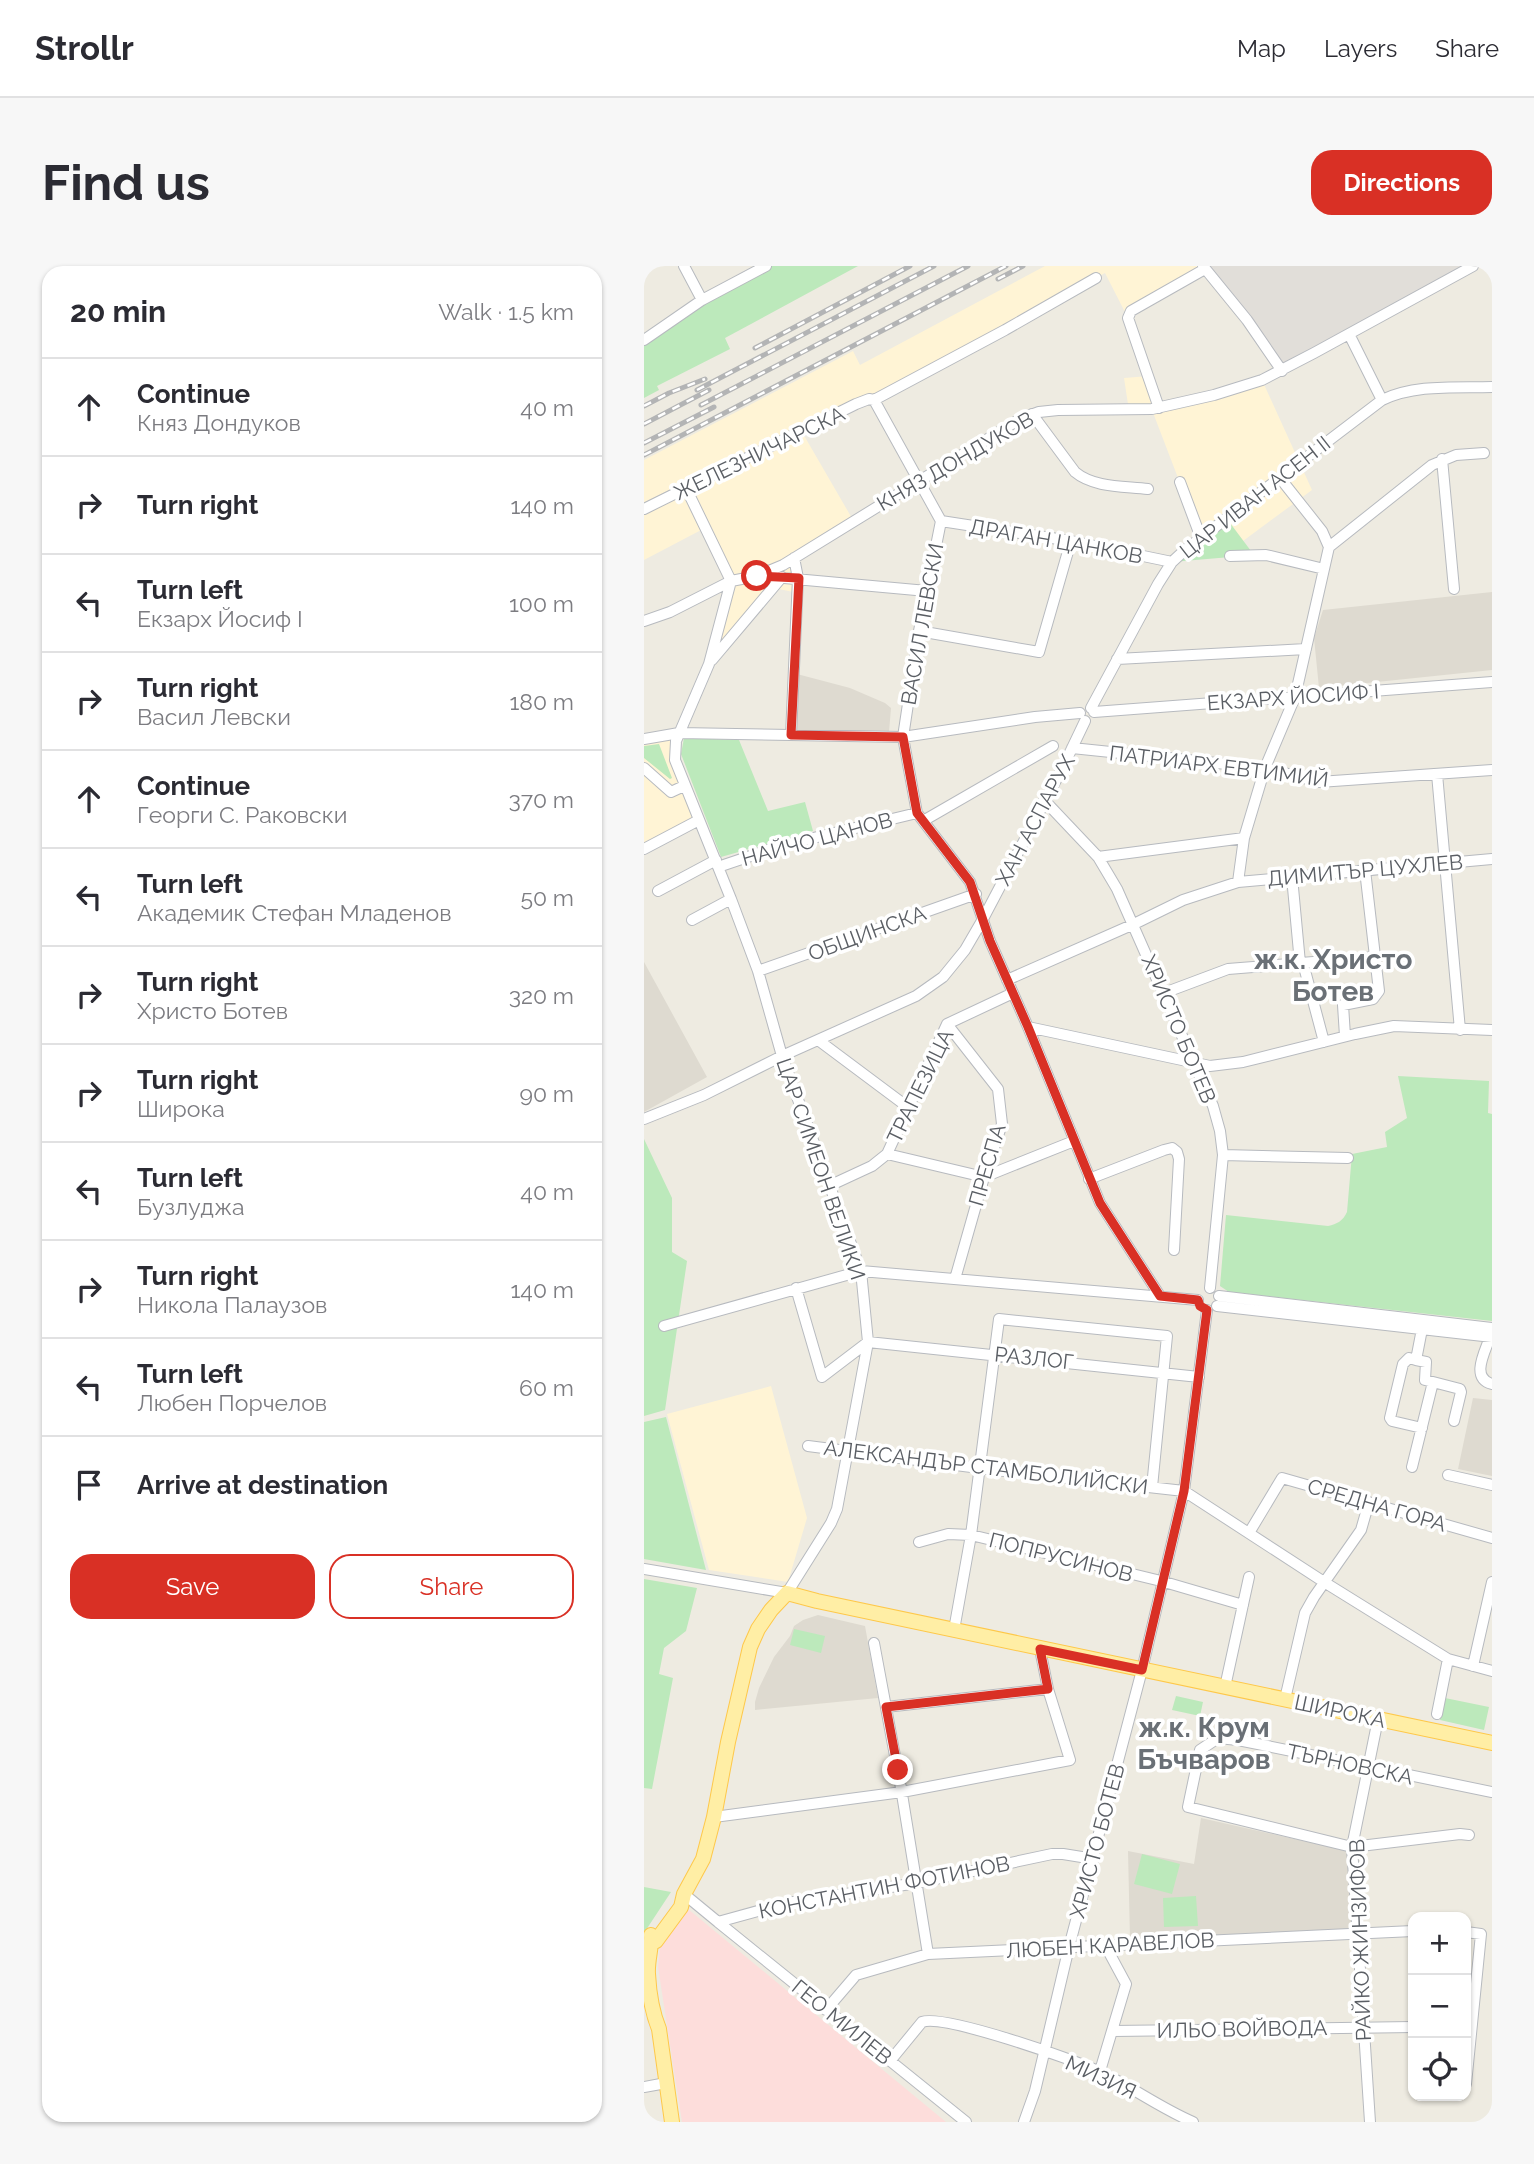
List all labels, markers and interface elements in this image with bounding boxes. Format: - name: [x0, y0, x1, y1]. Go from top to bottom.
- text: Strollr: [35, 29, 134, 68]
- text: Map: [1237, 34, 1286, 63]
- text: Layers: [1324, 34, 1397, 63]
- text: Share: [1435, 34, 1499, 63]
- button: Directions: [1311, 150, 1492, 215]
- text: Find us: [42, 154, 210, 211]
- text: 20 min: [70, 294, 166, 329]
- text: Walk · 1.5 km: [438, 298, 574, 325]
- text: Continue: [137, 379, 250, 409]
- icon: ahead: [70, 388, 108, 426]
- text: 40 m: [520, 394, 574, 421]
- street label: ЖЕЛЕЗНИЧАРСКА: [669, 401, 849, 505]
- street label: КНЯЗ ДОНДУКОВ: [872, 406, 1038, 516]
- text: Княз Дондуков: [137, 409, 301, 436]
- street label: ЦАР ИВАН АСЕН II: [1175, 430, 1335, 564]
- icon: right: [70, 486, 108, 524]
- text: Turn right: [137, 490, 258, 520]
- text: 140 m: [511, 492, 574, 519]
- street label: ДРАГАН ЦАНКОВ: [968, 513, 1144, 569]
- street label: ВАСИЛ ЛЕВСКИ: [895, 541, 949, 707]
- route start: [741, 560, 772, 591]
- text: Turn left: [137, 575, 243, 605]
- icon: left: [70, 584, 108, 622]
- text: 100 m: [509, 590, 574, 617]
- text: Екзарх Йосиф I: [137, 605, 303, 632]
- text: Turn right: [137, 673, 258, 703]
- street label: ЕКЗАРХ ЙОСИФ I: [1206, 679, 1380, 715]
- icon: right: [70, 682, 108, 720]
- text: 180 m: [509, 688, 574, 715]
- text: Васил Левски: [137, 703, 291, 730]
- street label: ПАТРИАРХ ЕВТИМИЙ: [1108, 740, 1330, 792]
- street label: ХАН АСПАРУХ: [990, 750, 1080, 890]
- text: Continue: [137, 771, 250, 801]
- icon: ahead: [70, 780, 108, 818]
- text: 370 m: [509, 786, 574, 813]
- text: Георги С. Раковски: [137, 801, 347, 828]
- street label: НАЙЧО ЦАНОВ: [739, 807, 895, 871]
- street label: ДИМИТЪР ЦУХЛЕВ: [1266, 849, 1464, 891]
- text: Turn left: [137, 869, 243, 899]
- icon: left: [70, 878, 108, 916]
- text: 50 m: [520, 884, 574, 911]
- text: Академик Стефан Младенов: [137, 899, 452, 926]
- street label: ОБЩИНСКА: [805, 900, 929, 966]
- district label: ж.к. Христо Ботев: [1254, 943, 1412, 1008]
- street label: ХРИСТО БОТЕВ: [1137, 951, 1221, 1107]
- text: Turn right: [137, 967, 258, 997]
- icon: right: [70, 976, 108, 1014]
- text: 320 m: [509, 982, 574, 1009]
- text: Христо Ботев: [137, 997, 288, 1024]
- street label: ТРАПЕЗИЦА: [882, 1025, 958, 1147]
- street label: ЦАР СИМЕОН ВЕЛИКИ: [771, 1055, 871, 1283]
- text: Turn right: [137, 1065, 258, 1095]
- icon: right: [70, 1074, 108, 1112]
- text: 90 m: [519, 1080, 574, 1107]
- text: Широка: [137, 1095, 225, 1122]
- street label: ПРЕСПА: [963, 1121, 1011, 1209]
- text: Turn left: [137, 1163, 243, 1193]
- icon: left: [70, 1172, 108, 1210]
- text: 40 m: [520, 1178, 574, 1205]
- text: Бузлуджа: [137, 1193, 245, 1220]
- text: Turn right: [137, 1261, 258, 1291]
- icon: right: [70, 1270, 108, 1308]
- text: 140 m: [511, 1276, 574, 1303]
- text: Никола Палаузов: [137, 1291, 327, 1318]
- street label: РАЗЛОГ: [993, 1341, 1075, 1375]
- text: Turn left: [137, 1359, 243, 1389]
- icon: left: [70, 1368, 108, 1406]
- text: 60 m: [519, 1374, 574, 1401]
- text: Любен Порчелов: [137, 1389, 327, 1416]
- street label: АЛЕКСАНДЪР СТАМБОЛИЙСКИ: [822, 1435, 1150, 1499]
- icon: arrive: [70, 1466, 108, 1504]
- text: Arrive at destination: [137, 1470, 388, 1500]
- street label: СРЕДНА ГОРА: [1305, 1473, 1449, 1537]
- street label: ПОПРУСИНОВ: [986, 1527, 1136, 1587]
- button: Save: [70, 1554, 315, 1619]
- button: Share: [329, 1554, 574, 1619]
- street label: ШИРОКА: [1292, 1689, 1388, 1733]
- district label: ж.к. Крум Бъчваров: [1137, 1711, 1271, 1776]
- street label: ТЪРНОВСКА: [1285, 1738, 1415, 1790]
- route end: [882, 1754, 913, 1785]
- street label: ХРИСТО БОТЕВ: [1064, 1761, 1130, 1921]
- street label: РАЙКО ЖИНЗИФОВ: [1344, 1839, 1376, 2041]
- street label: КОНСТАНТИН ФОТИНОВ: [756, 1850, 1012, 1924]
- map controls: [1408, 1912, 1471, 2101]
- button: +: [1408, 1912, 1471, 1975]
- street label: ЛЮБЕН КАРАВЕЛОВ: [1005, 1927, 1215, 1963]
- street label: ГЕО МИЛЕВ: [787, 1974, 897, 2070]
- button: −: [1408, 1975, 1471, 2038]
- street label: ИЛЬО ВОЙВОДА: [1157, 2015, 1327, 2043]
- button: locate: [1408, 2038, 1471, 2101]
- street label: МИЗИЯ: [1062, 2050, 1140, 2104]

